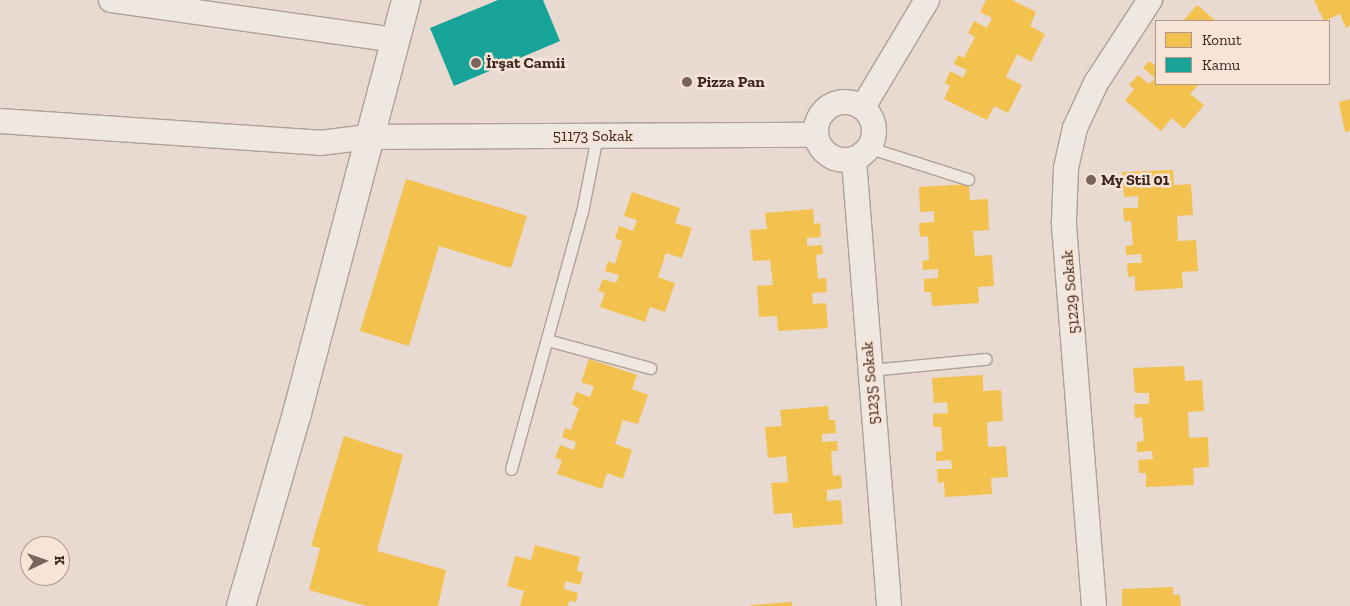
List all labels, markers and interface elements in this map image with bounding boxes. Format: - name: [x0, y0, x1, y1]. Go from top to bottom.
- legend: [1155, 20, 1330, 85]
- text: Konut: [1202, 31, 1242, 49]
- place label: İrşat Camii: [486, 53, 565, 73]
- text: Kamu: [1202, 56, 1240, 74]
- marker: İrşat Camii: [470, 57, 482, 69]
- place label: Pizza Pan: [697, 72, 765, 92]
- marker: Pizza Pan: [681, 76, 693, 88]
- street label: 51173 Sokak: [553, 126, 633, 146]
- place label: My Stil 01: [1101, 170, 1170, 190]
- marker: My Stil 01: [1085, 174, 1097, 186]
- street label: 51229 Sokak: [1058, 249, 1084, 335]
- street label: 51235 Sokak: [858, 341, 884, 425]
- north arrow: [20, 536, 70, 586]
- text: K: [51, 555, 68, 565]

